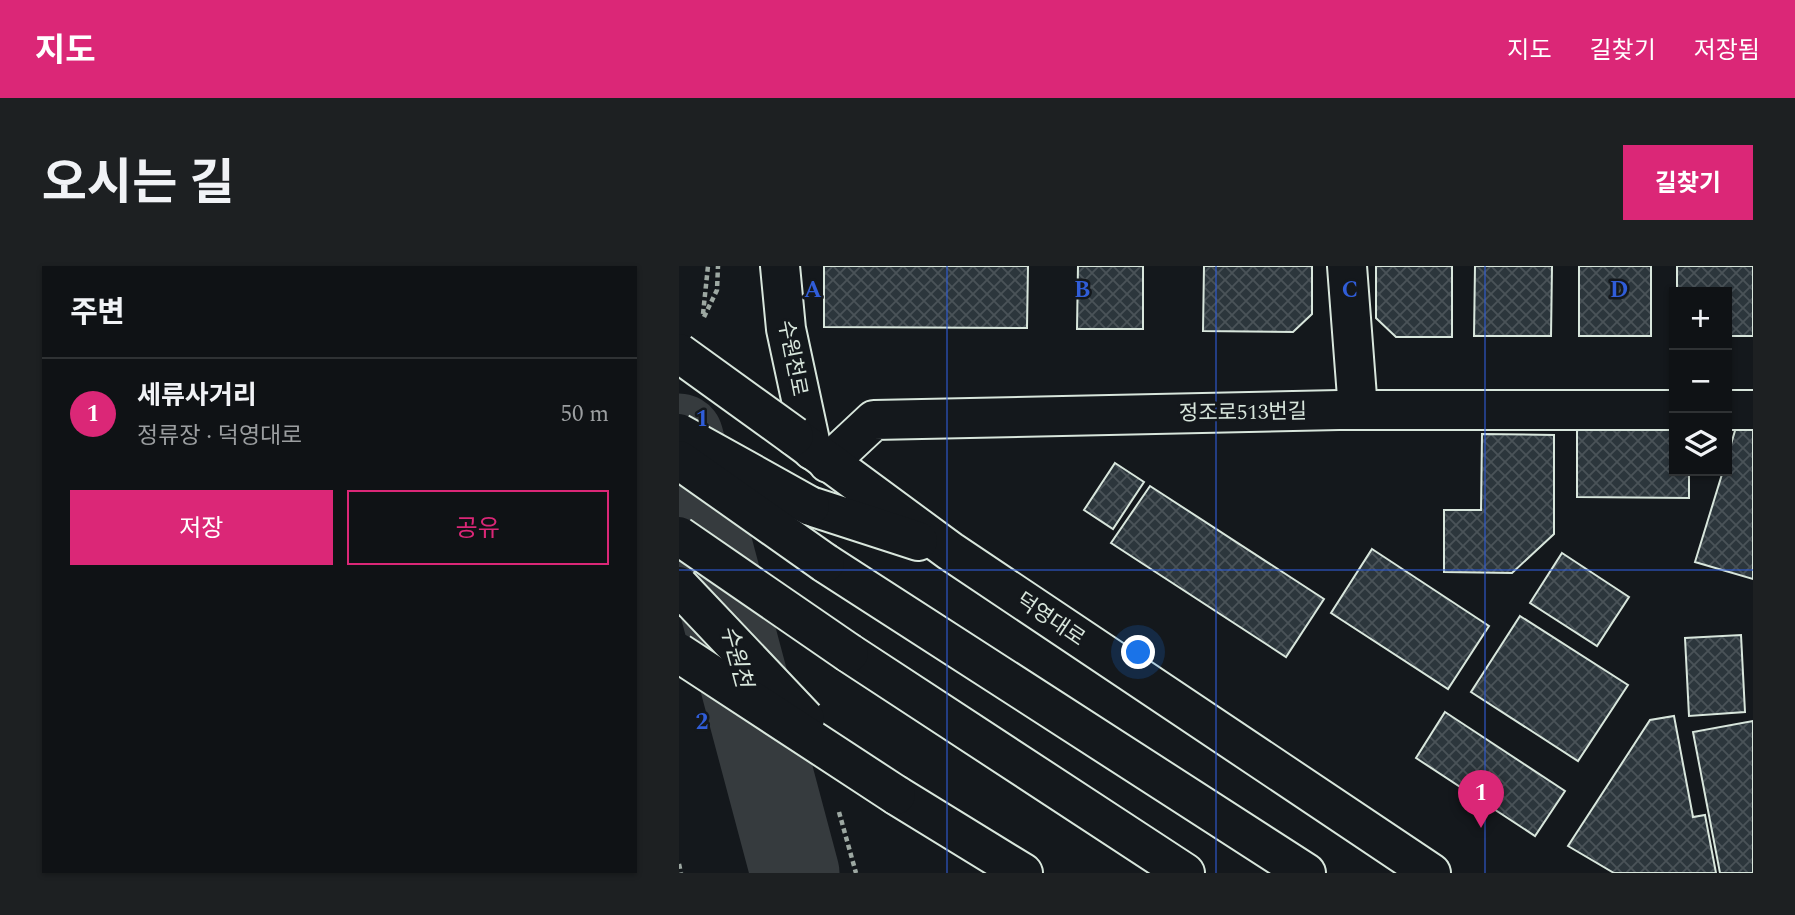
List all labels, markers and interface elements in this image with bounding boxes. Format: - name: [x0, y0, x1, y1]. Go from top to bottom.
- text: 지도: [35, 26, 96, 76]
- text: 지도: [1507, 33, 1552, 69]
- text: 길찾기: [1590, 33, 1656, 69]
- text: 저장됨: [1694, 33, 1760, 69]
- button: 길찾기: [1623, 145, 1753, 220]
- text: 오시는 길: [42, 147, 235, 222]
- text: A: [804, 273, 822, 308]
- text: B: [1074, 273, 1090, 308]
- text: C: [1342, 273, 1358, 308]
- text: D: [1610, 273, 1628, 308]
- map controls: [1669, 287, 1732, 476]
- button: +: [1669, 287, 1732, 350]
- text: 주변: [70, 290, 125, 336]
- street label: 수원천로: [769, 317, 815, 399]
- button: −: [1669, 350, 1732, 413]
- text: 세류사거리: [137, 376, 257, 416]
- street label: 정조로513번길: [1179, 396, 1307, 430]
- text: 1: [87, 397, 99, 432]
- text: 50 m: [560, 397, 609, 432]
- text: 1: [696, 402, 708, 437]
- button: layers: [1669, 413, 1732, 476]
- text: 정류장 · 덕영대로: [137, 419, 302, 454]
- button: 저장: [70, 490, 333, 565]
- button: 공유: [347, 490, 609, 565]
- street label: 덕영대로: [1009, 585, 1091, 655]
- water label: 수원천: [710, 621, 761, 694]
- your location: [1121, 635, 1155, 669]
- text: 2: [696, 705, 709, 740]
- pin: 1: [1458, 770, 1504, 828]

